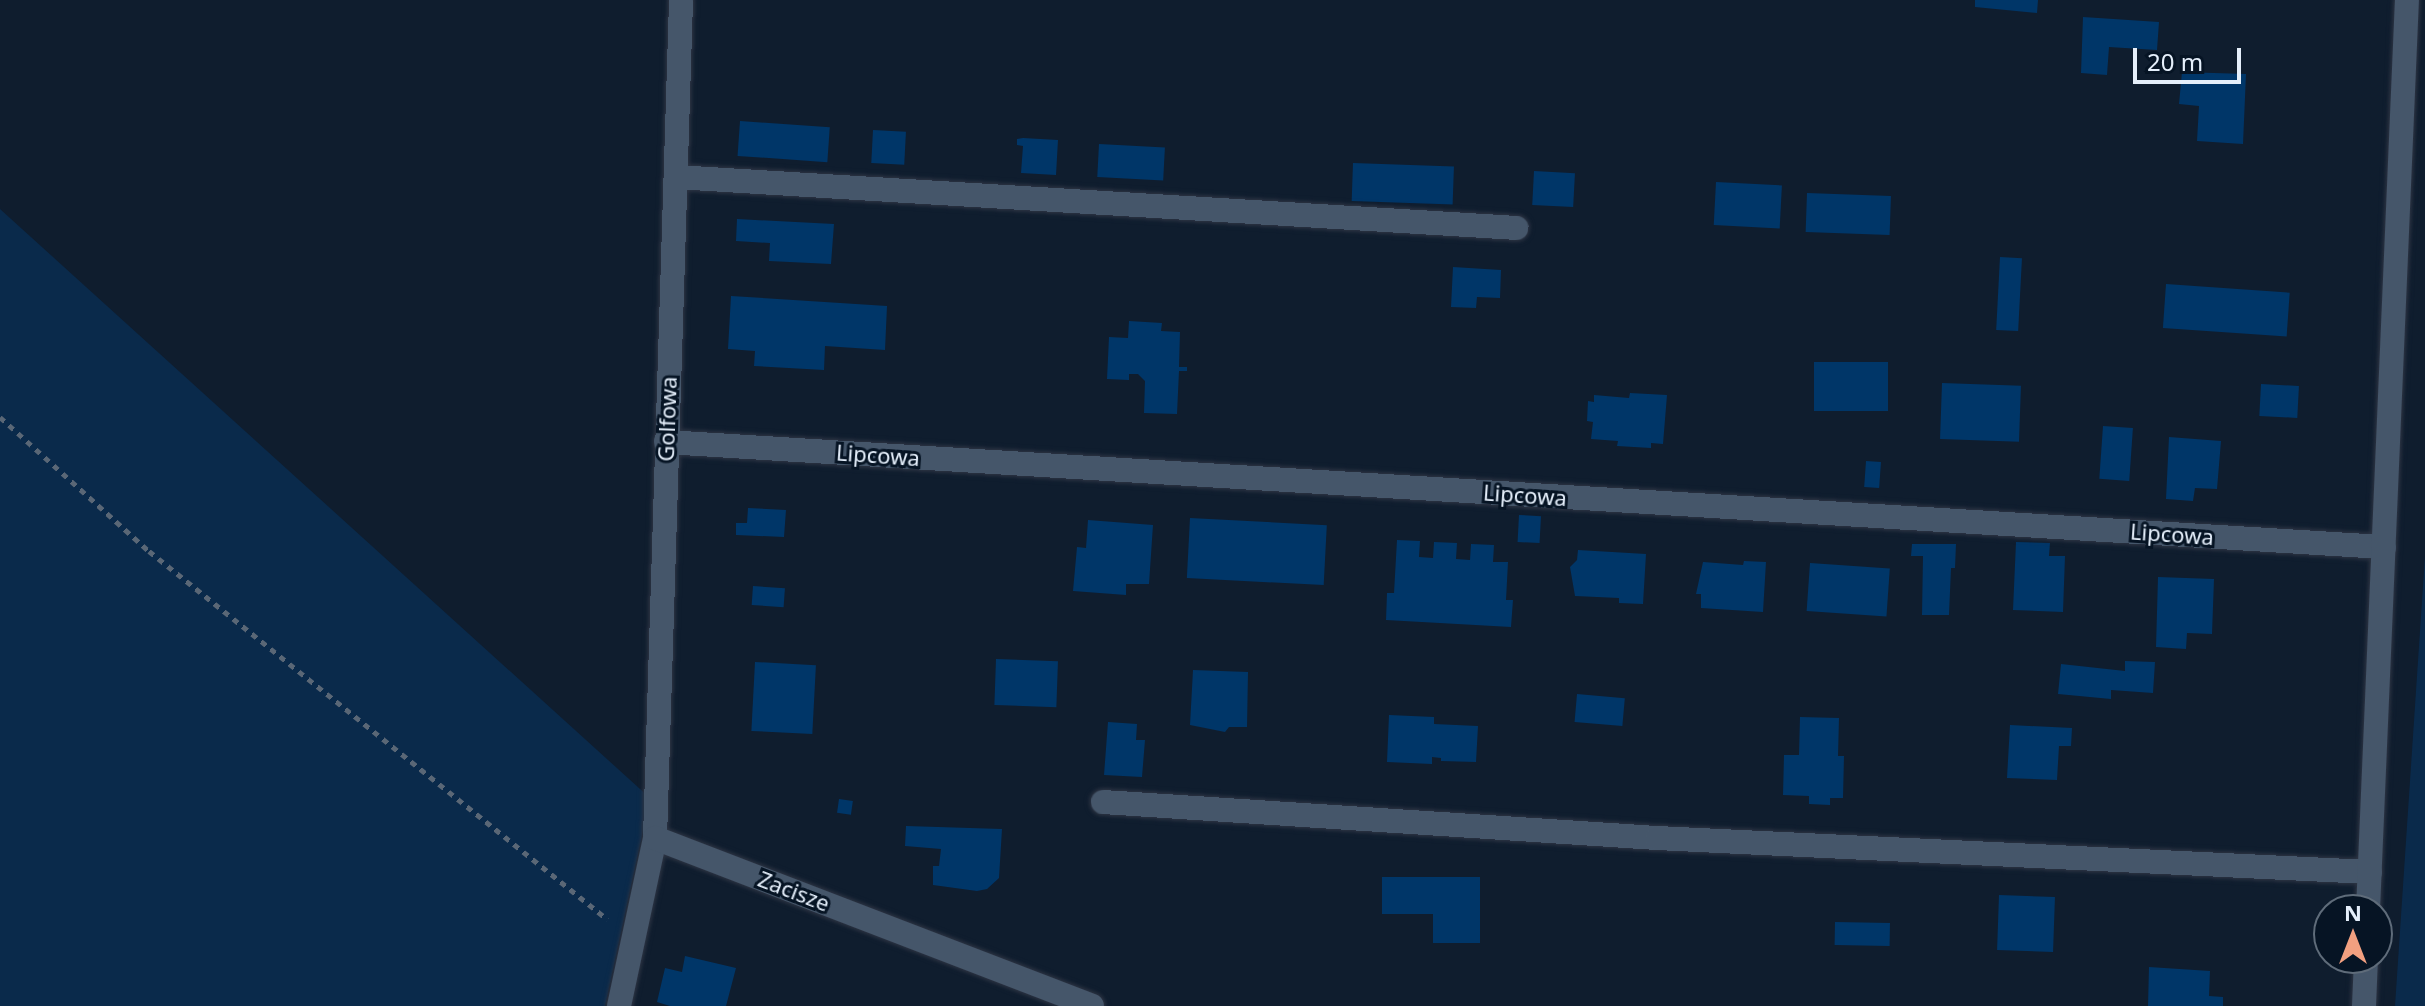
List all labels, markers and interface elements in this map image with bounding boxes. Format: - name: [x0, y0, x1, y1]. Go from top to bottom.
- scale bar: [2137, 32, 2245, 82]
- text: 20 m: [2147, 45, 2203, 78]
- street label: Golfowa: [652, 376, 682, 462]
- street label: Lipcowa: [835, 439, 921, 471]
- street label: Lipcowa: [1482, 479, 1568, 511]
- street label: Lipcowa: [2129, 518, 2215, 550]
- street label: Zacisze: [755, 865, 833, 917]
- north arrow: [2313, 894, 2393, 974]
- text: N: [2344, 897, 2362, 927]

